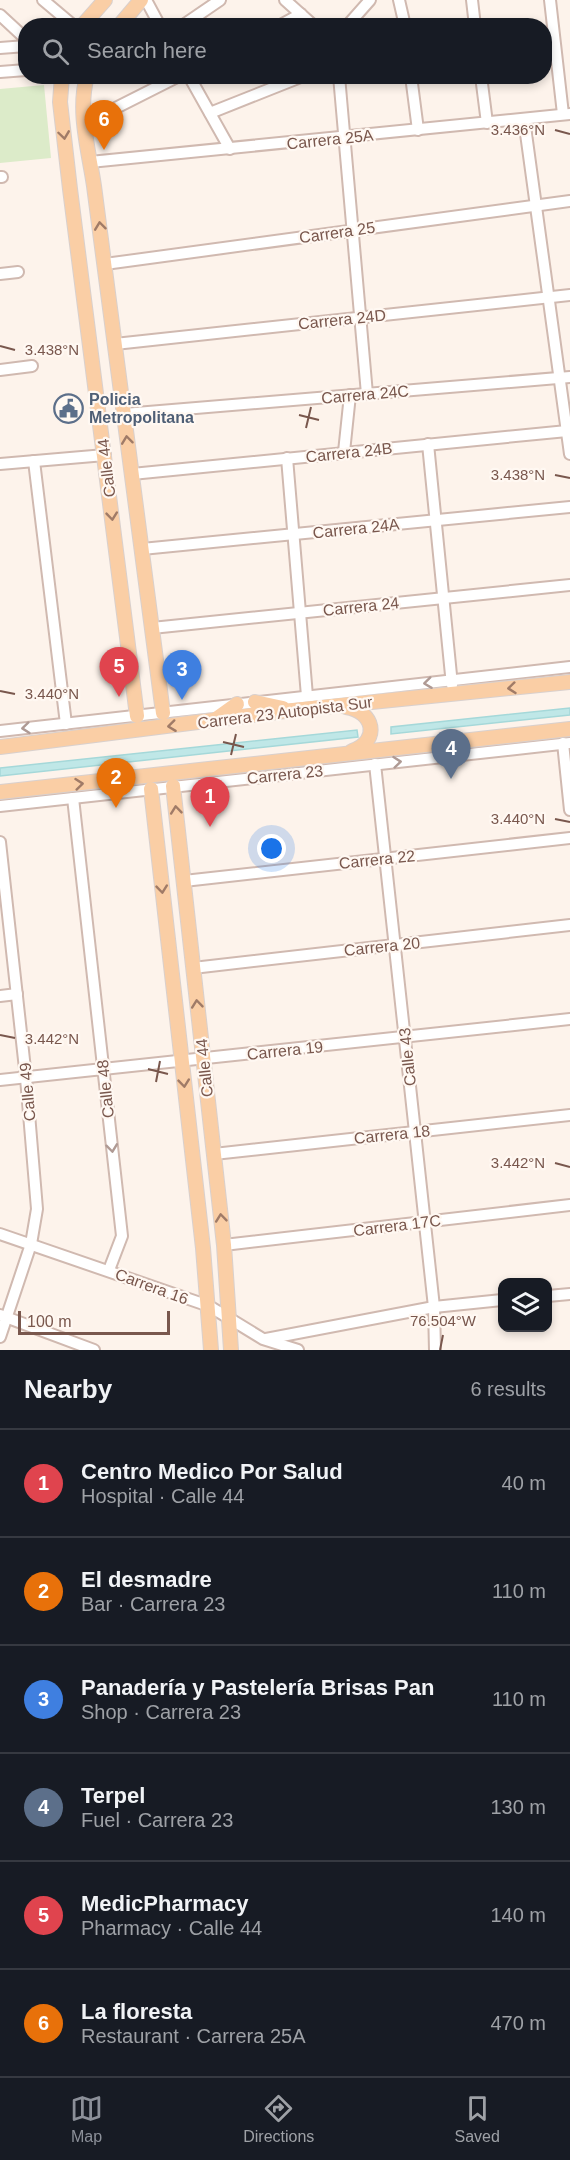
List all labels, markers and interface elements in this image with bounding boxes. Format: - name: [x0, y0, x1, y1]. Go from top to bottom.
- search box: [18, 18, 552, 84]
- icon: search: [39, 35, 72, 68]
- text: Search here: [87, 38, 207, 63]
- pin: 6: [84, 100, 124, 150]
- text: 3.436°N: [491, 121, 545, 138]
- street label: Carrera 25A: [286, 126, 375, 153]
- one-way arrow: [58, 130, 70, 139]
- street label: Carrera 25: [298, 219, 376, 246]
- one-way arrow: [94, 221, 106, 230]
- street label: Carrera 24D: [297, 306, 387, 333]
- text: 3.438°N: [25, 341, 79, 358]
- street label: Carrera 24C: [320, 382, 410, 407]
- place label: Policia Metropolitana: [89, 391, 194, 426]
- public building icon: Policia Metropolitana: [52, 392, 84, 424]
- one-way arrow: [122, 435, 134, 444]
- street label: Calle 44: [94, 438, 119, 498]
- street label: Carrera 24B: [305, 439, 393, 466]
- text: 3.438°N: [491, 466, 545, 483]
- one-way arrow: [105, 511, 117, 520]
- street label: Carrera 24A: [312, 515, 401, 542]
- street label: Carrera 24: [322, 594, 400, 619]
- pin: 5: [100, 648, 138, 697]
- pin: 3: [162, 650, 201, 700]
- one-way arrow: [424, 676, 433, 688]
- one-way arrow: [507, 682, 516, 694]
- text: 3.440°N: [25, 685, 79, 702]
- street label: Carrera 23 Autopista Sur: [197, 693, 374, 732]
- one-way arrow: [167, 719, 177, 731]
- one-way arrow: [21, 721, 30, 734]
- pin: 4: [432, 730, 470, 779]
- one-way arrow: [393, 756, 402, 769]
- pin: 2: [96, 758, 136, 808]
- street label: Carrera 23: [246, 762, 324, 787]
- one-way arrow: [75, 778, 84, 791]
- pin: 1: [190, 778, 230, 827]
- one-way arrow: [170, 805, 183, 815]
- text: 3.440°N: [491, 810, 545, 827]
- your location: [257, 834, 286, 863]
- street label: Carrera 22: [338, 847, 416, 872]
- one-way arrow: [155, 884, 168, 893]
- street label: Carrera 20: [343, 934, 421, 959]
- one-way arrow: [191, 999, 204, 1008]
- street label: Calle 43: [396, 1027, 419, 1087]
- text: 3.442°N: [25, 1030, 79, 1047]
- street label: Calle 44: [193, 1038, 216, 1098]
- street label: Carrera 19: [246, 1038, 324, 1063]
- street label: Calle 48: [94, 1059, 117, 1119]
- street label: Calle 49: [16, 1062, 39, 1122]
- one-way arrow: [177, 1078, 190, 1087]
- street label: Carrera 18: [353, 1122, 431, 1147]
- one-way arrow: [105, 1144, 118, 1153]
- text: 3.442°N: [491, 1154, 545, 1171]
- street label: Carrera 17C: [352, 1212, 442, 1239]
- one-way arrow: [215, 1214, 228, 1223]
- street label: Carrera 16: [113, 1265, 191, 1308]
- map controls: [498, 1278, 552, 1332]
- button: layers: [498, 1278, 552, 1332]
- scale bar: [18, 1308, 170, 1336]
- text: 76.504°W: [410, 1312, 477, 1329]
- text: 100 m: [27, 1313, 71, 1330]
- text: Nearby: [24, 1374, 112, 1404]
- text: 6 results: [470, 1378, 546, 1400]
- text: Centro Medico Por Salud: [81, 1459, 343, 1484]
- text: 1: [38, 1472, 49, 1494]
- text: 40 m: [502, 1472, 546, 1494]
- text: Hospital · Calle 44: [81, 1485, 244, 1507]
- text: El desmadre: [81, 1567, 212, 1592]
- text: 2: [38, 1580, 49, 1602]
- text: 110 m: [492, 1580, 546, 1602]
- text: Bar · Carrera 23: [81, 1593, 226, 1615]
- text: Panadería y Pastelería Brisas Pan: [81, 1675, 434, 1700]
- text: 3: [38, 1688, 49, 1710]
- text: 110 m: [492, 1688, 546, 1710]
- text: Shop · Carrera 23: [81, 1701, 241, 1723]
- text: Terpel: [81, 1783, 145, 1808]
- text: 4: [38, 1796, 49, 1818]
- text: 130 m: [490, 1796, 546, 1818]
- text: Fuel · Carrera 23: [81, 1809, 233, 1831]
- text: MedicPharmacy: [81, 1891, 249, 1916]
- text: 5: [38, 1904, 49, 1926]
- text: 140 m: [490, 1904, 546, 1926]
- text: Pharmacy · Calle 44: [81, 1917, 262, 1939]
- text: La floresta: [81, 1999, 192, 2024]
- text: 6: [38, 2012, 49, 2034]
- text: 470 m: [490, 2012, 546, 2034]
- text: Restaurant · Carrera 25A: [81, 2025, 306, 2047]
- tab: Map: [70, 2092, 103, 2146]
- tab: Directions: [243, 2092, 314, 2146]
- tab: Saved: [455, 2092, 500, 2146]

